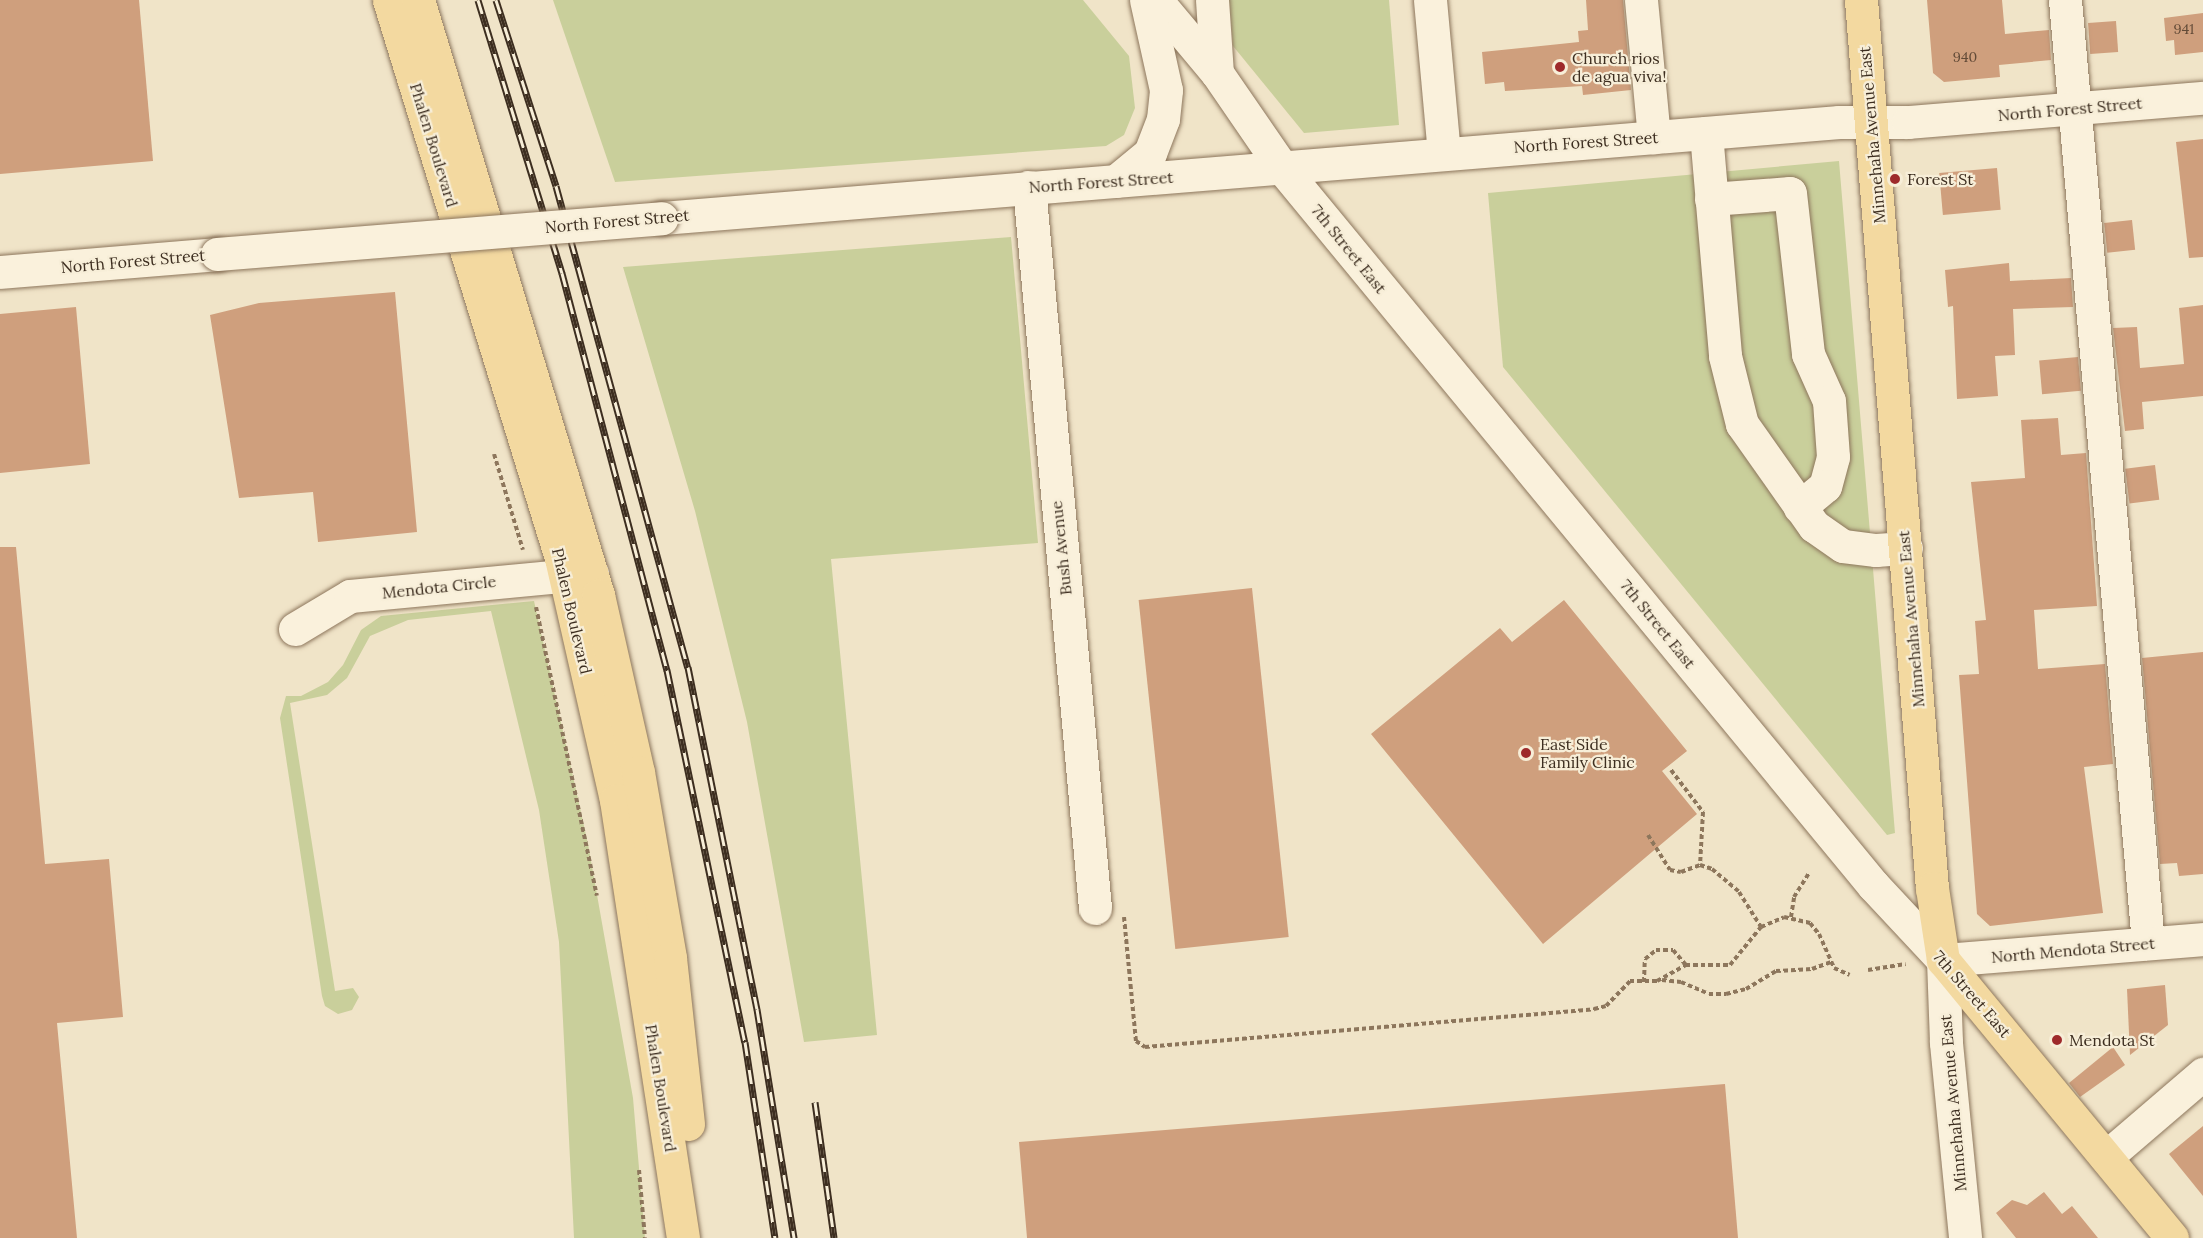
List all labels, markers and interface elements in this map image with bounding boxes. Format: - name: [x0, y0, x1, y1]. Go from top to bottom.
- house number: 941: [2174, 21, 2194, 37]
- street label: Minnehaha Avenue East: [1855, 46, 1889, 224]
- place label: Church rios de agua viva!: [1572, 48, 1667, 86]
- house number: 940: [1953, 49, 1977, 65]
- marker: Church rios de agua viva!: [1553, 60, 1567, 74]
- street label: Phalen Boulevard: [406, 81, 462, 209]
- street label: North Forest Street: [1997, 93, 2143, 125]
- street label: North Forest Street: [1513, 127, 1659, 157]
- street label: North Forest Street: [1028, 167, 1174, 197]
- place label: Forest St: [1907, 169, 1973, 189]
- marker: Forest St: [1888, 172, 1902, 186]
- street label: 7th Street East: [1307, 201, 1391, 297]
- street label: North Forest Street: [544, 205, 690, 237]
- street label: North Forest Street: [60, 245, 206, 277]
- street label: Bush Avenue: [1046, 500, 1076, 596]
- street label: Minnehaha Avenue East: [1894, 530, 1928, 708]
- street label: Phalen Boulevard: [548, 546, 596, 676]
- street label: Mendota Circle: [381, 571, 497, 603]
- street label: 7th Street East: [1616, 576, 1700, 672]
- place label: East Side Family Clinic: [1540, 734, 1635, 772]
- marker: East Side Family Clinic: [1517, 744, 1535, 762]
- street label: North Mendota Street: [1990, 933, 2156, 967]
- street label: 7th Street East: [1929, 947, 2015, 1041]
- street label: Minnehaha Avenue East: [1936, 1014, 1970, 1192]
- street label: Phalen Boulevard: [641, 1023, 681, 1153]
- place label: Mendota St: [2069, 1030, 2155, 1050]
- marker: Mendota St: [2050, 1033, 2064, 1047]

